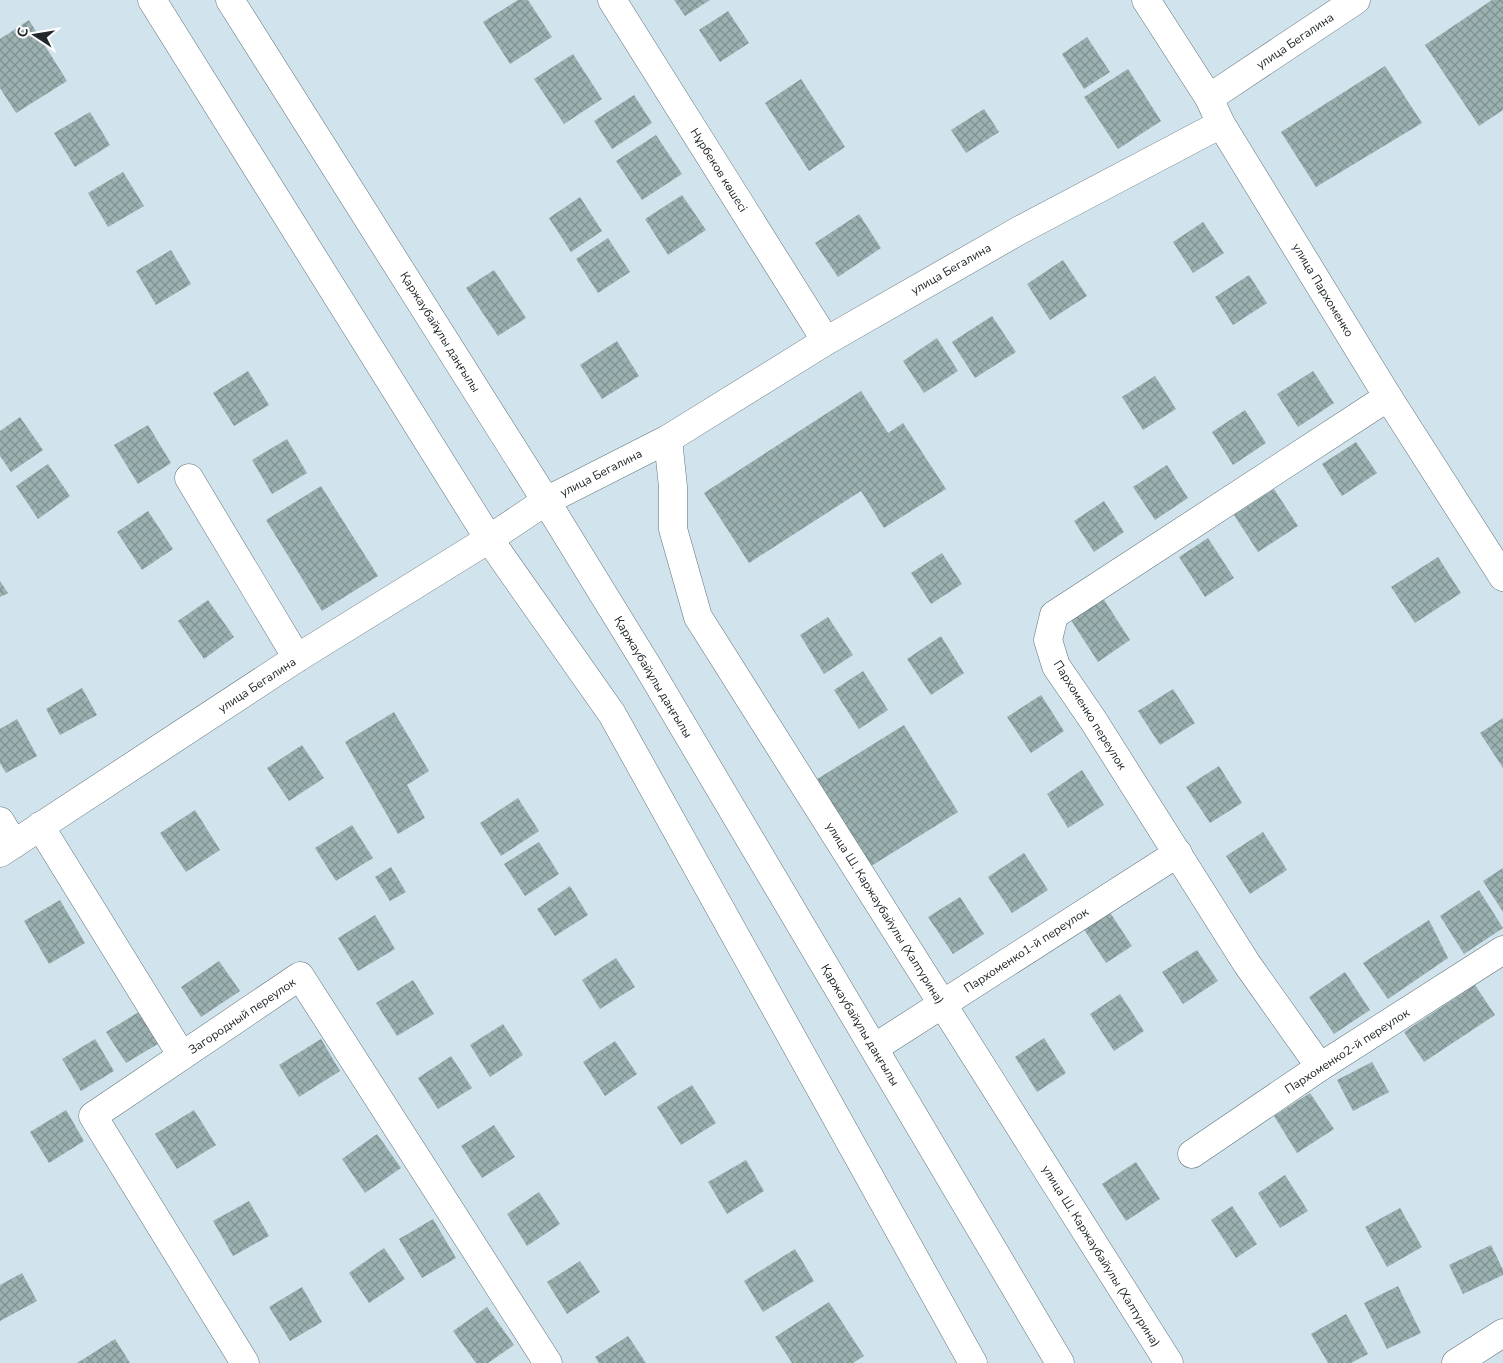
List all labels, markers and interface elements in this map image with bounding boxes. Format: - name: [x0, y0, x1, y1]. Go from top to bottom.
- street label: улица Бегалина: [1253, 9, 1337, 73]
- north arrow: [10, 10, 60, 60]
- text: С: [12, 25, 33, 39]
- street label: Нұрбеков көшесі: [687, 125, 751, 215]
- street label: улица Бегалина: [908, 240, 994, 298]
- street label: улица Пархоменко: [1289, 240, 1357, 340]
- street label: Қаржаубайұлы даңғылы: [396, 269, 484, 395]
- street label: улица Бегалина: [557, 445, 645, 501]
- street label: Қаржаубайұлы даңғылы: [610, 613, 696, 741]
- street label: улица Бегалина: [215, 654, 299, 716]
- street label: Пархоменко переулок: [1050, 657, 1131, 773]
- street label: улица Ш. Каржаубайулы (Халтурина): [822, 819, 948, 1007]
- street label: Пархоменко1-й переулок: [961, 903, 1092, 996]
- street label: Қаржаубайұлы даңғылы: [817, 961, 903, 1089]
- street label: Загородный переулок: [185, 974, 299, 1058]
- street label: Пархоменко2-й переулок: [1282, 1004, 1413, 1097]
- street label: улица Ш. Каржаубайулы (Халтурина): [1038, 1162, 1164, 1350]

